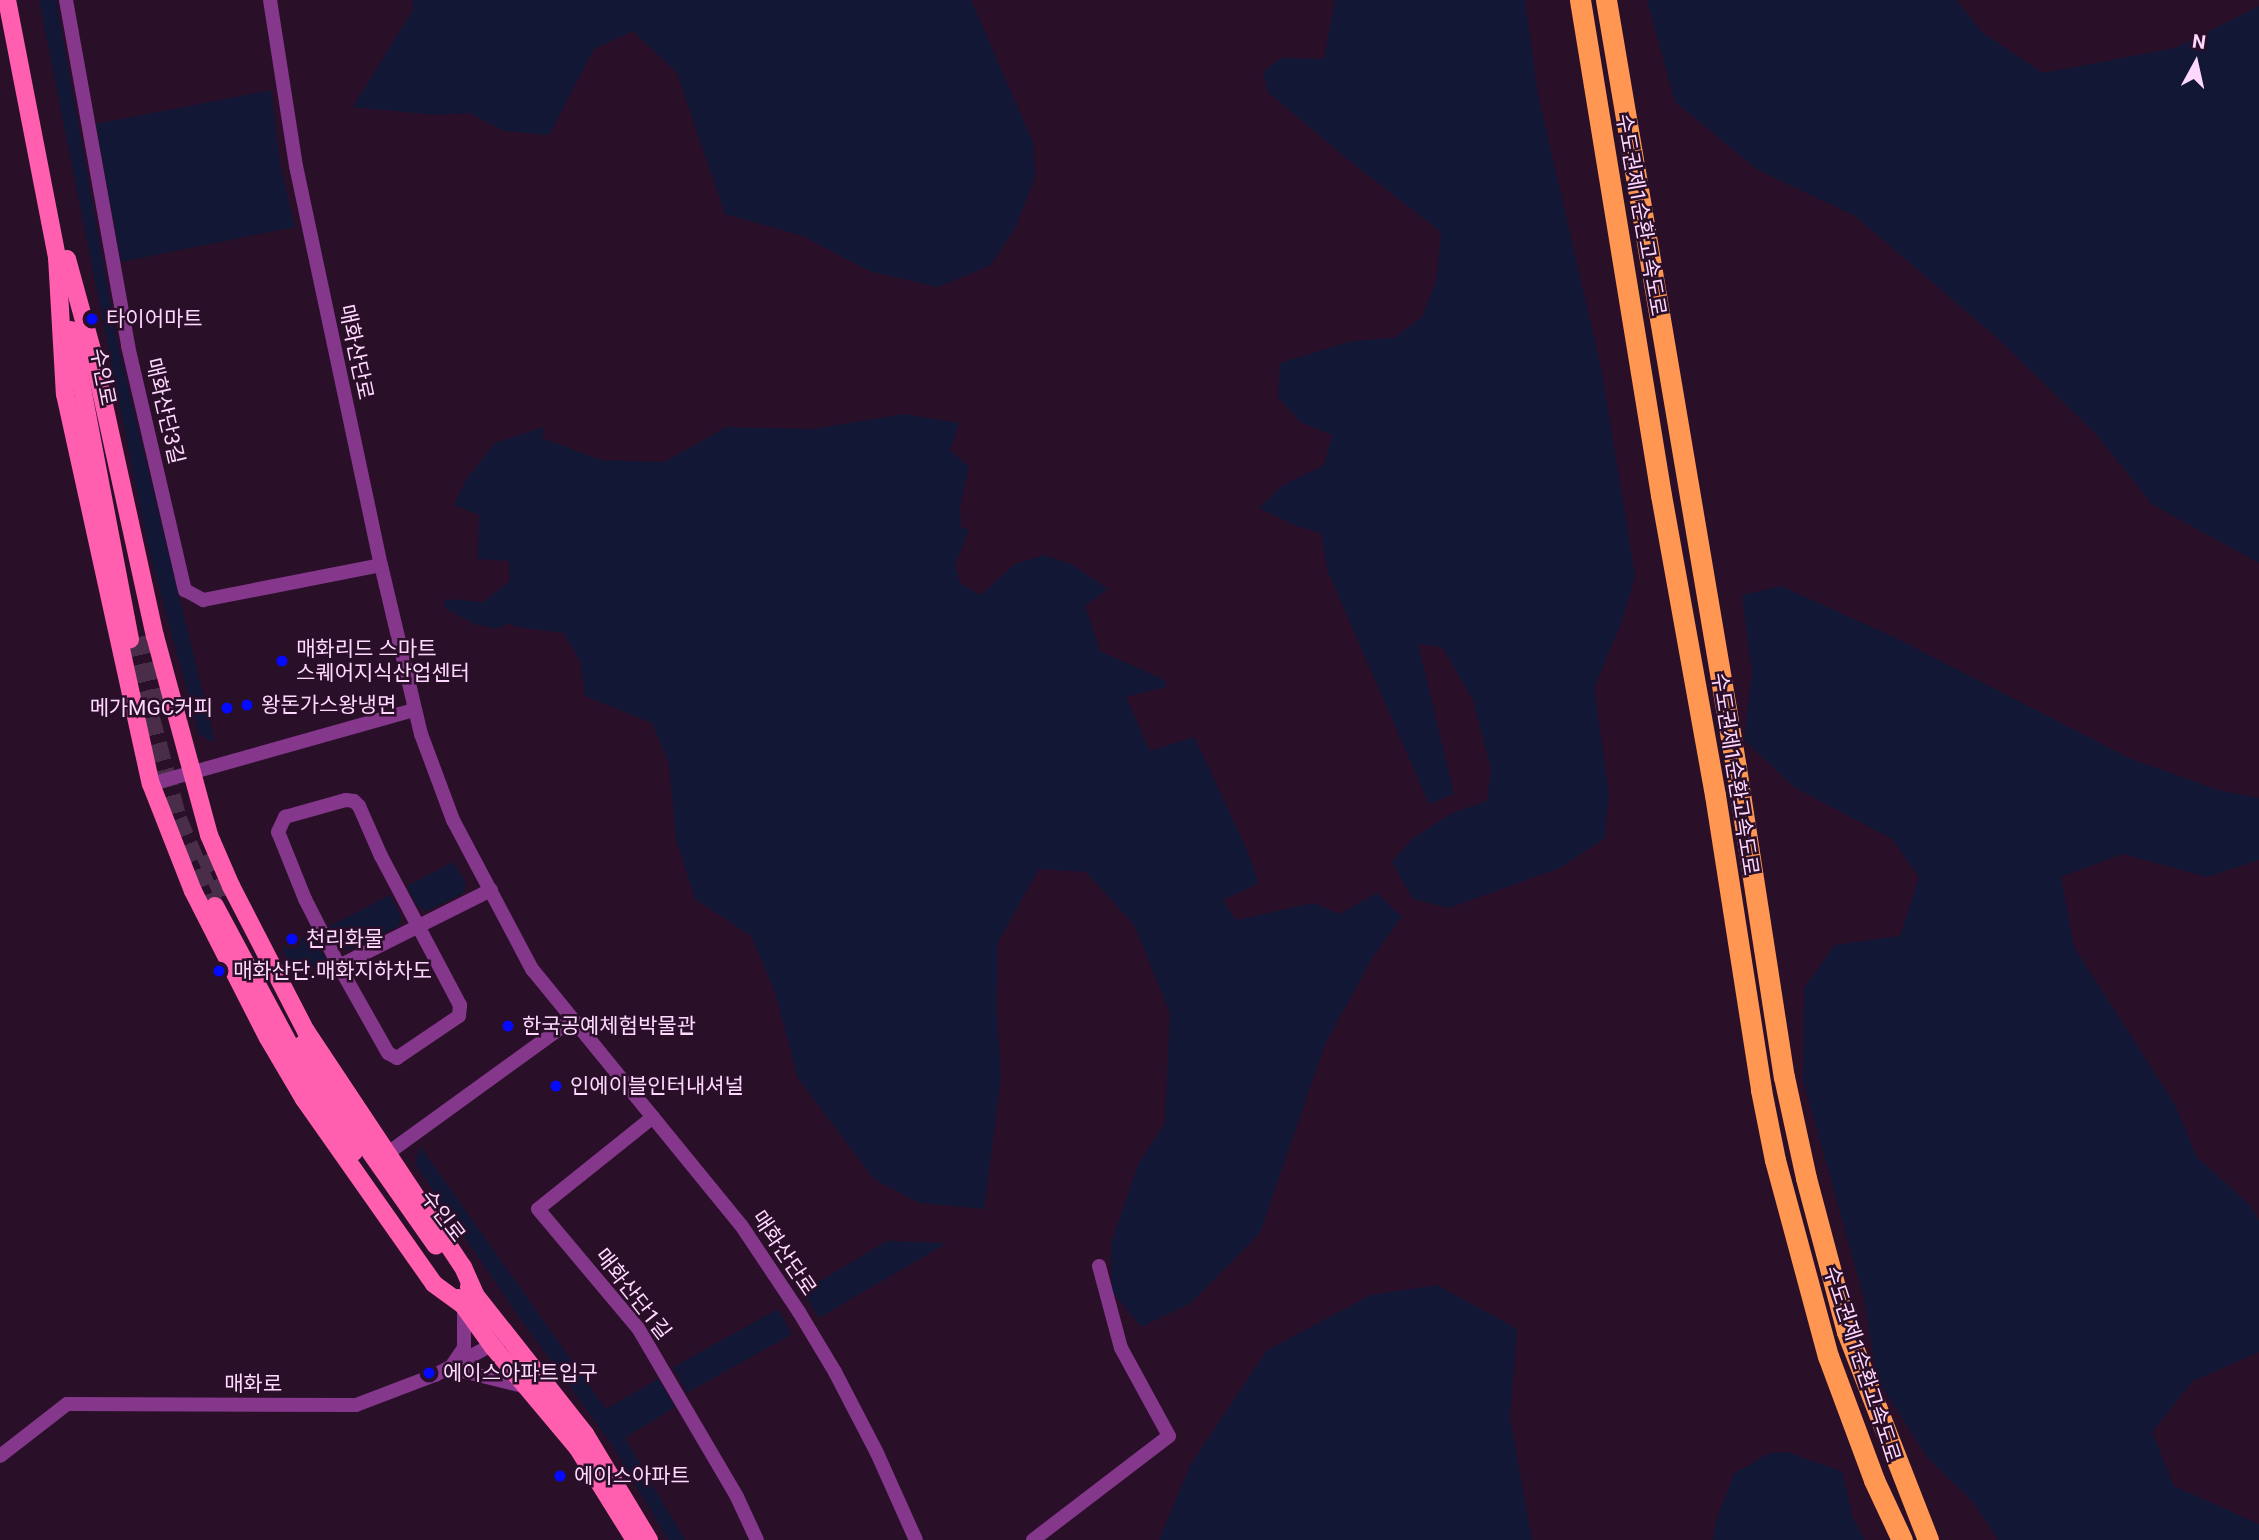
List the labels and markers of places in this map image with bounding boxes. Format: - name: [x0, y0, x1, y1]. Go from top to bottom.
- place label: 타이어마트: [106, 306, 203, 332]
- marker: 타이어마트: [84, 311, 100, 327]
- place label: 매화리드 스마트 스퀘어지식산업센터: [296, 636, 470, 686]
- marker: 매화리드 스마트 스퀘어지식산업센터: [274, 653, 290, 669]
- place label: 왕돈가스왕냉면: [261, 692, 396, 718]
- place label: 메가MGC커피: [89, 695, 213, 721]
- marker: 왕돈가스왕냉면: [239, 697, 255, 713]
- marker: 메가MGC커피: [219, 700, 235, 716]
- place label: 천리화물: [306, 926, 383, 952]
- marker: 천리화물: [284, 931, 300, 947]
- place label: 매화산단.매화지하차도: [233, 958, 432, 984]
- marker: 매화산단.매화지하차도: [211, 963, 227, 979]
- place label: 한국공예체험박물관: [522, 1013, 696, 1039]
- marker: 한국공예체험박물관: [500, 1018, 516, 1034]
- place label: 인에이블인터내셔널: [570, 1073, 744, 1099]
- marker: 인에이블인터내셔널: [548, 1078, 564, 1094]
- place label: 에이스아파트입구: [443, 1360, 598, 1386]
- marker: 에이스아파트입구: [421, 1365, 437, 1381]
- place label: 에이스아파트: [574, 1463, 690, 1489]
- marker: 에이스아파트: [552, 1468, 568, 1484]

